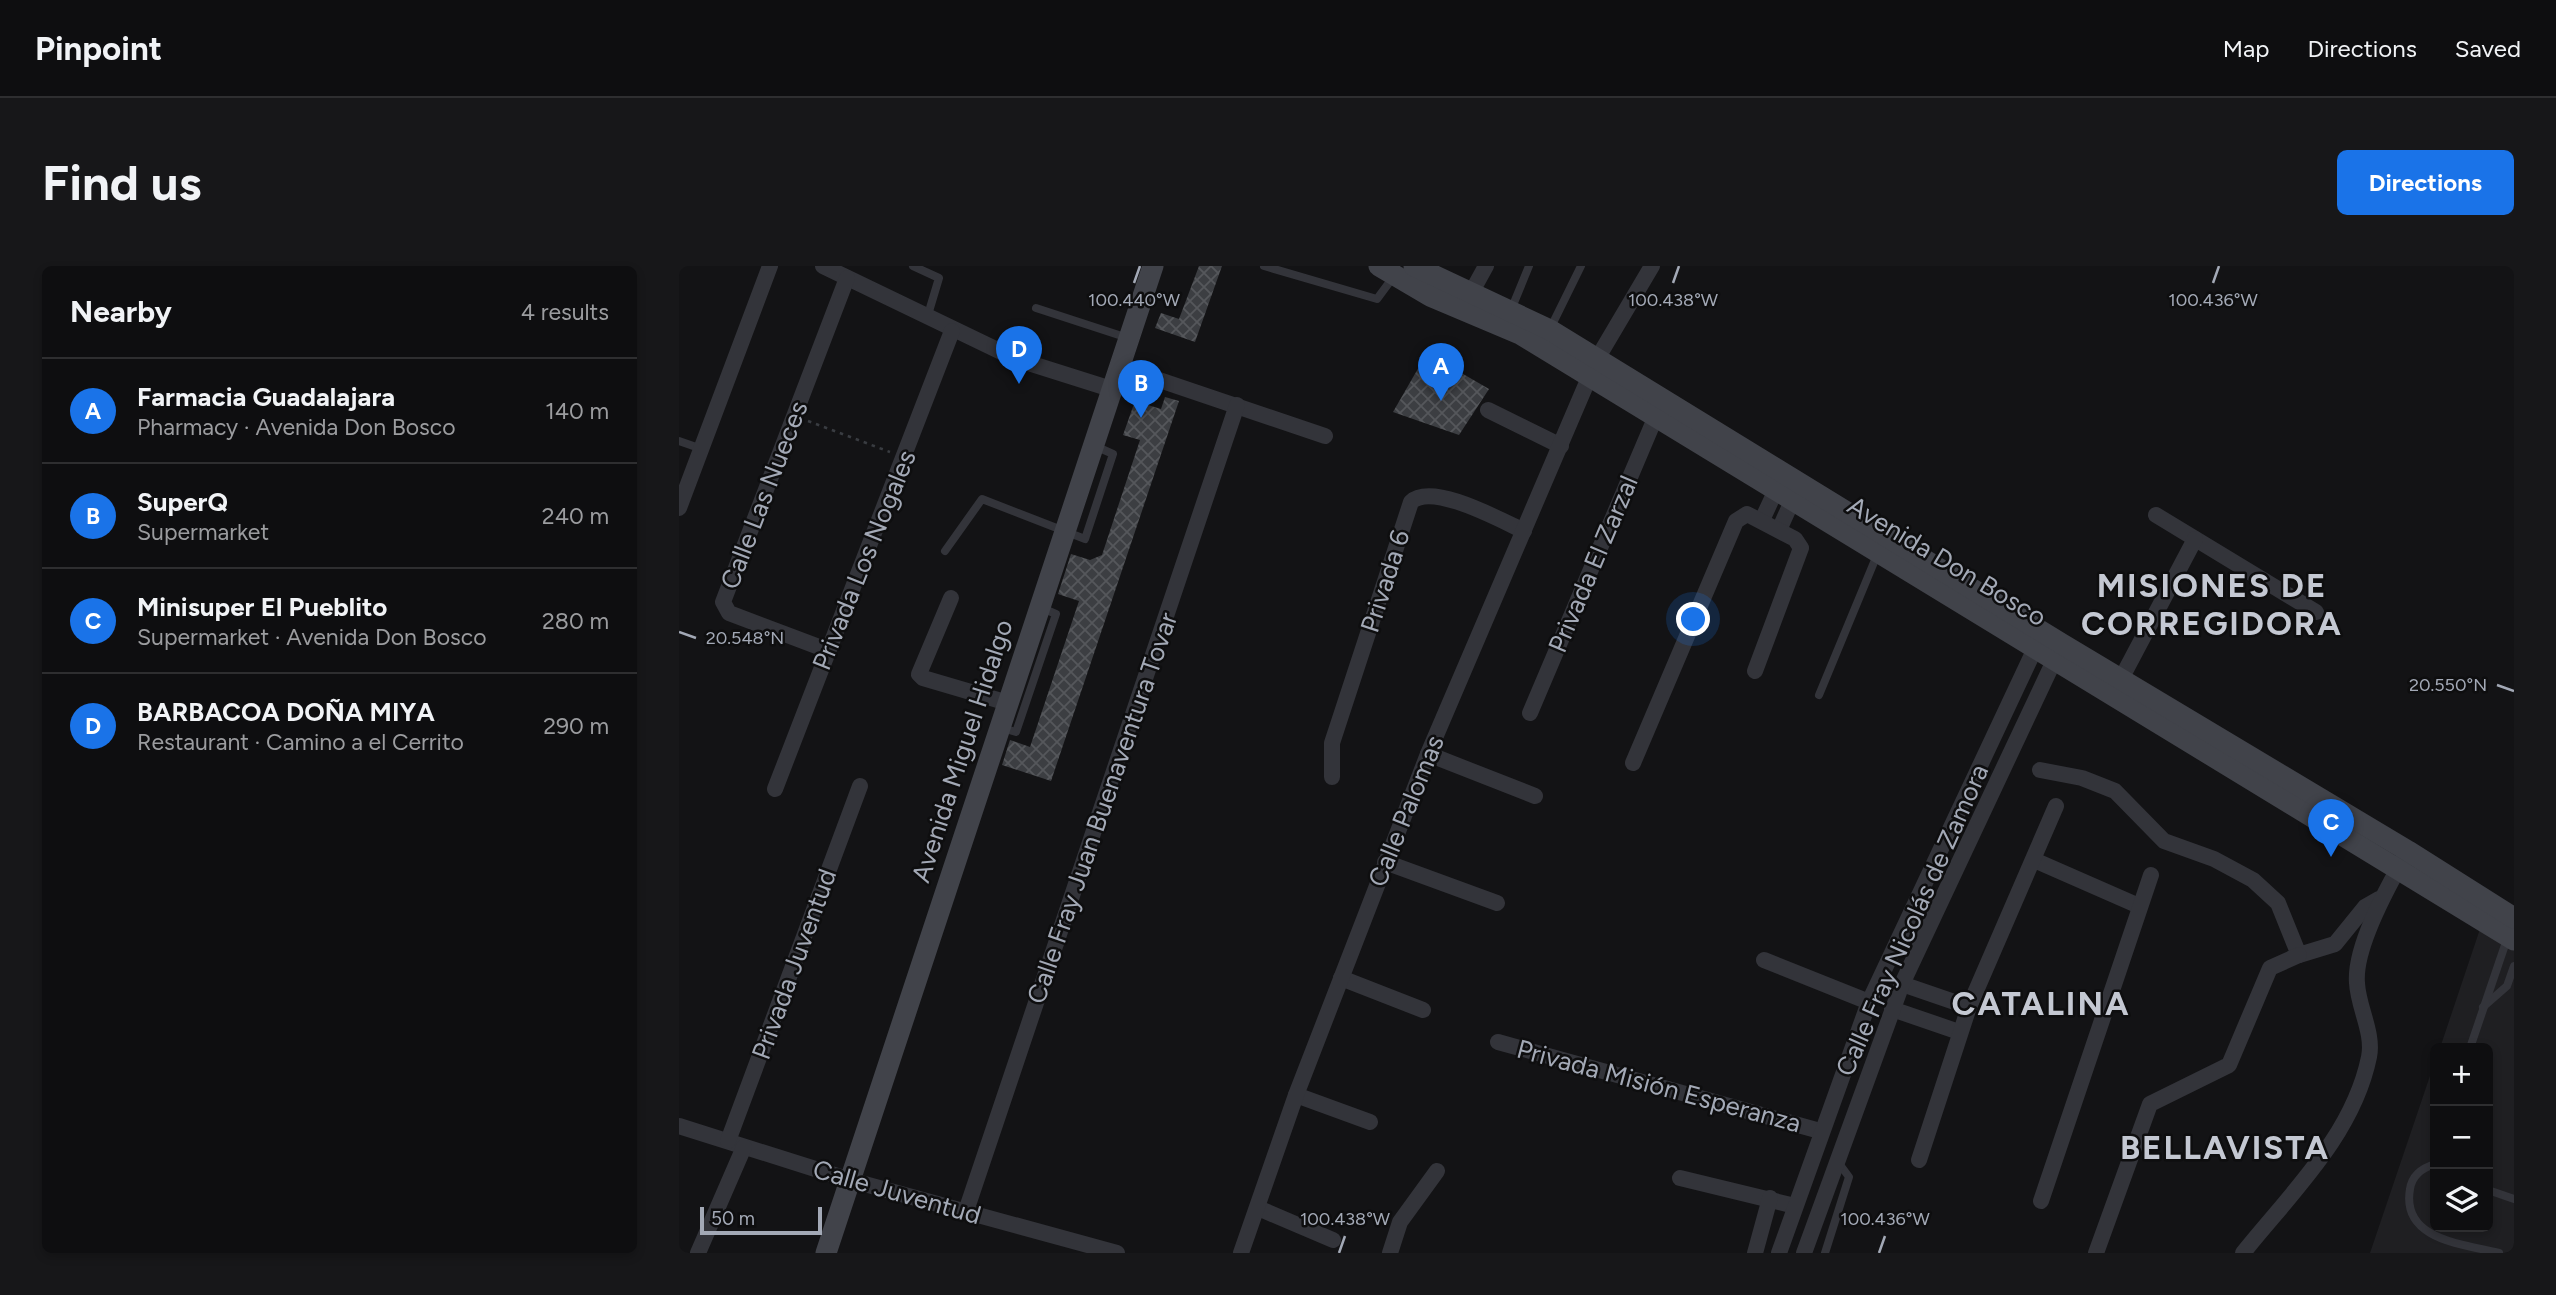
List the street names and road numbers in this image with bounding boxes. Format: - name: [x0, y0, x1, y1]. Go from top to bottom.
- street label: Calle Las Nueces: [713, 397, 815, 593]
- street label: Privada Los Nogales: [805, 445, 923, 675]
- street label: Privada El Zarzal: [1541, 471, 1645, 657]
- street label: Avenida Don Bosco: [1842, 489, 2052, 633]
- street label: Privada 6: [1353, 526, 1417, 636]
- street label: Calle Fray Juan Buenaventura Tovar: [1020, 608, 1184, 1008]
- street label: Avenida Miguel Hidalgo: [904, 616, 1020, 886]
- street label: Calle Palomas: [1361, 731, 1451, 891]
- street label: Calle Fray Nicolás de Zamora: [1829, 759, 1995, 1081]
- street label: Privada Juventud: [745, 864, 843, 1064]
- street label: Privada Misión Esperanza: [1513, 1033, 1805, 1139]
- street label: Calle Juventud: [809, 1153, 985, 1231]

